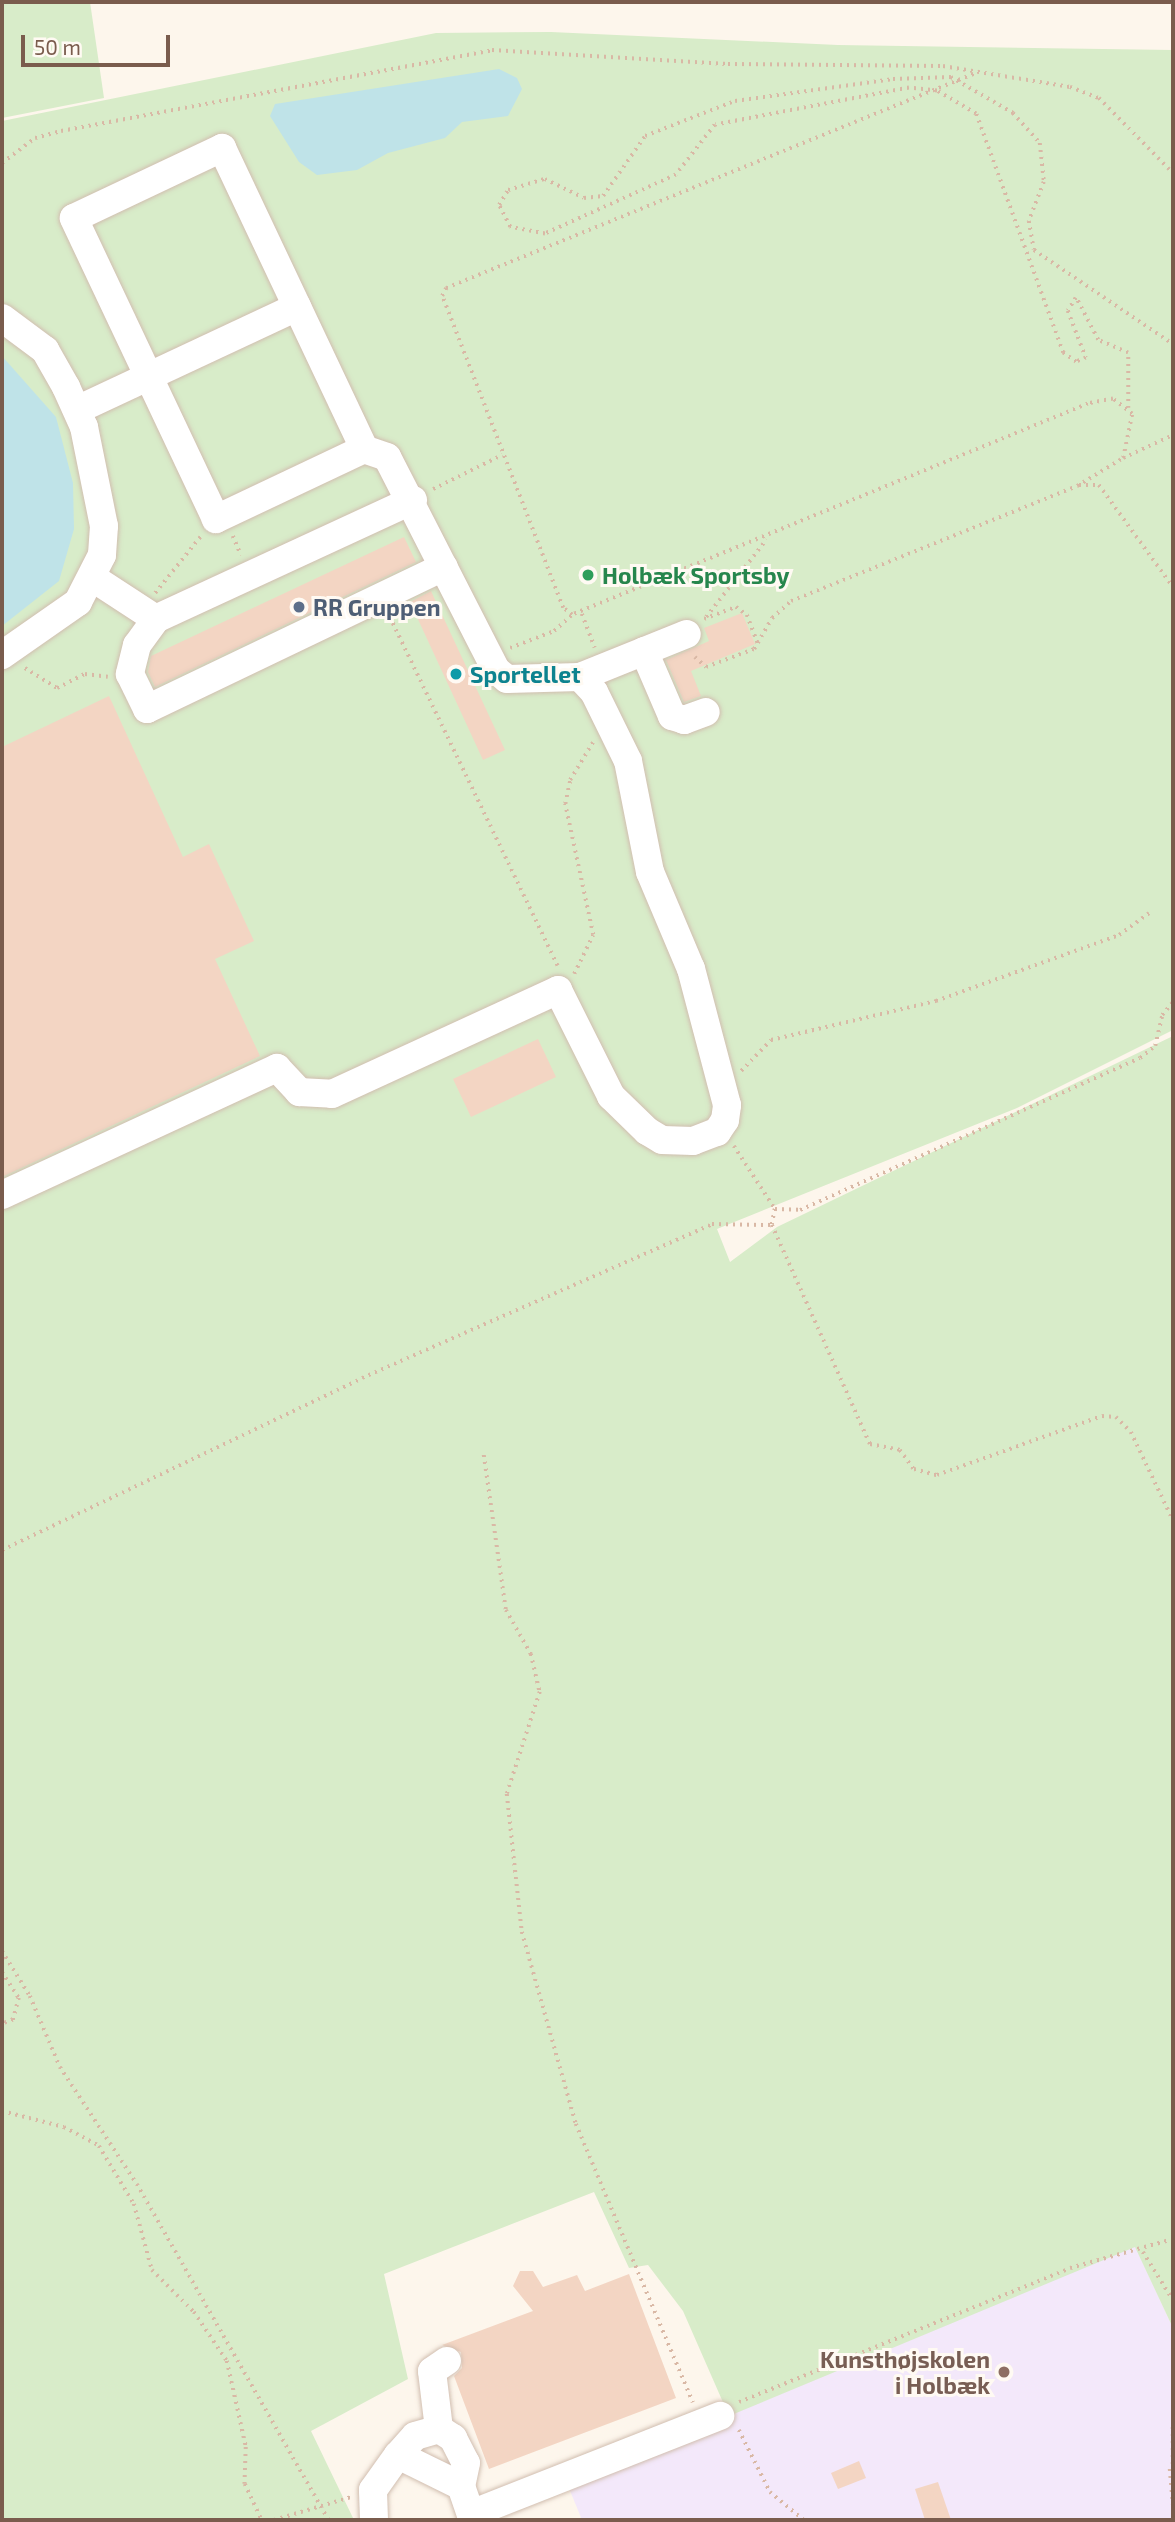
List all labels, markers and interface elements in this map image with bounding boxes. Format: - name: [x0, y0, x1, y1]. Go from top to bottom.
- scale bar: [24, 21, 173, 65]
- text: 50 m: [34, 34, 81, 59]
- place label: Holbæk Sportsby: [602, 561, 790, 589]
- marker: Holbæk Sportsby: [580, 567, 596, 583]
- place label: RR Gruppen: [313, 593, 440, 621]
- marker: RR Gruppen: [291, 599, 307, 615]
- place label: Sportellet: [470, 660, 581, 688]
- marker: Sportellet: [448, 666, 464, 682]
- place label: Kunsthøjskolen i Holbæk: [820, 2345, 990, 2399]
- marker: Kunsthøjskolen i Holbæk: [996, 2364, 1012, 2380]

